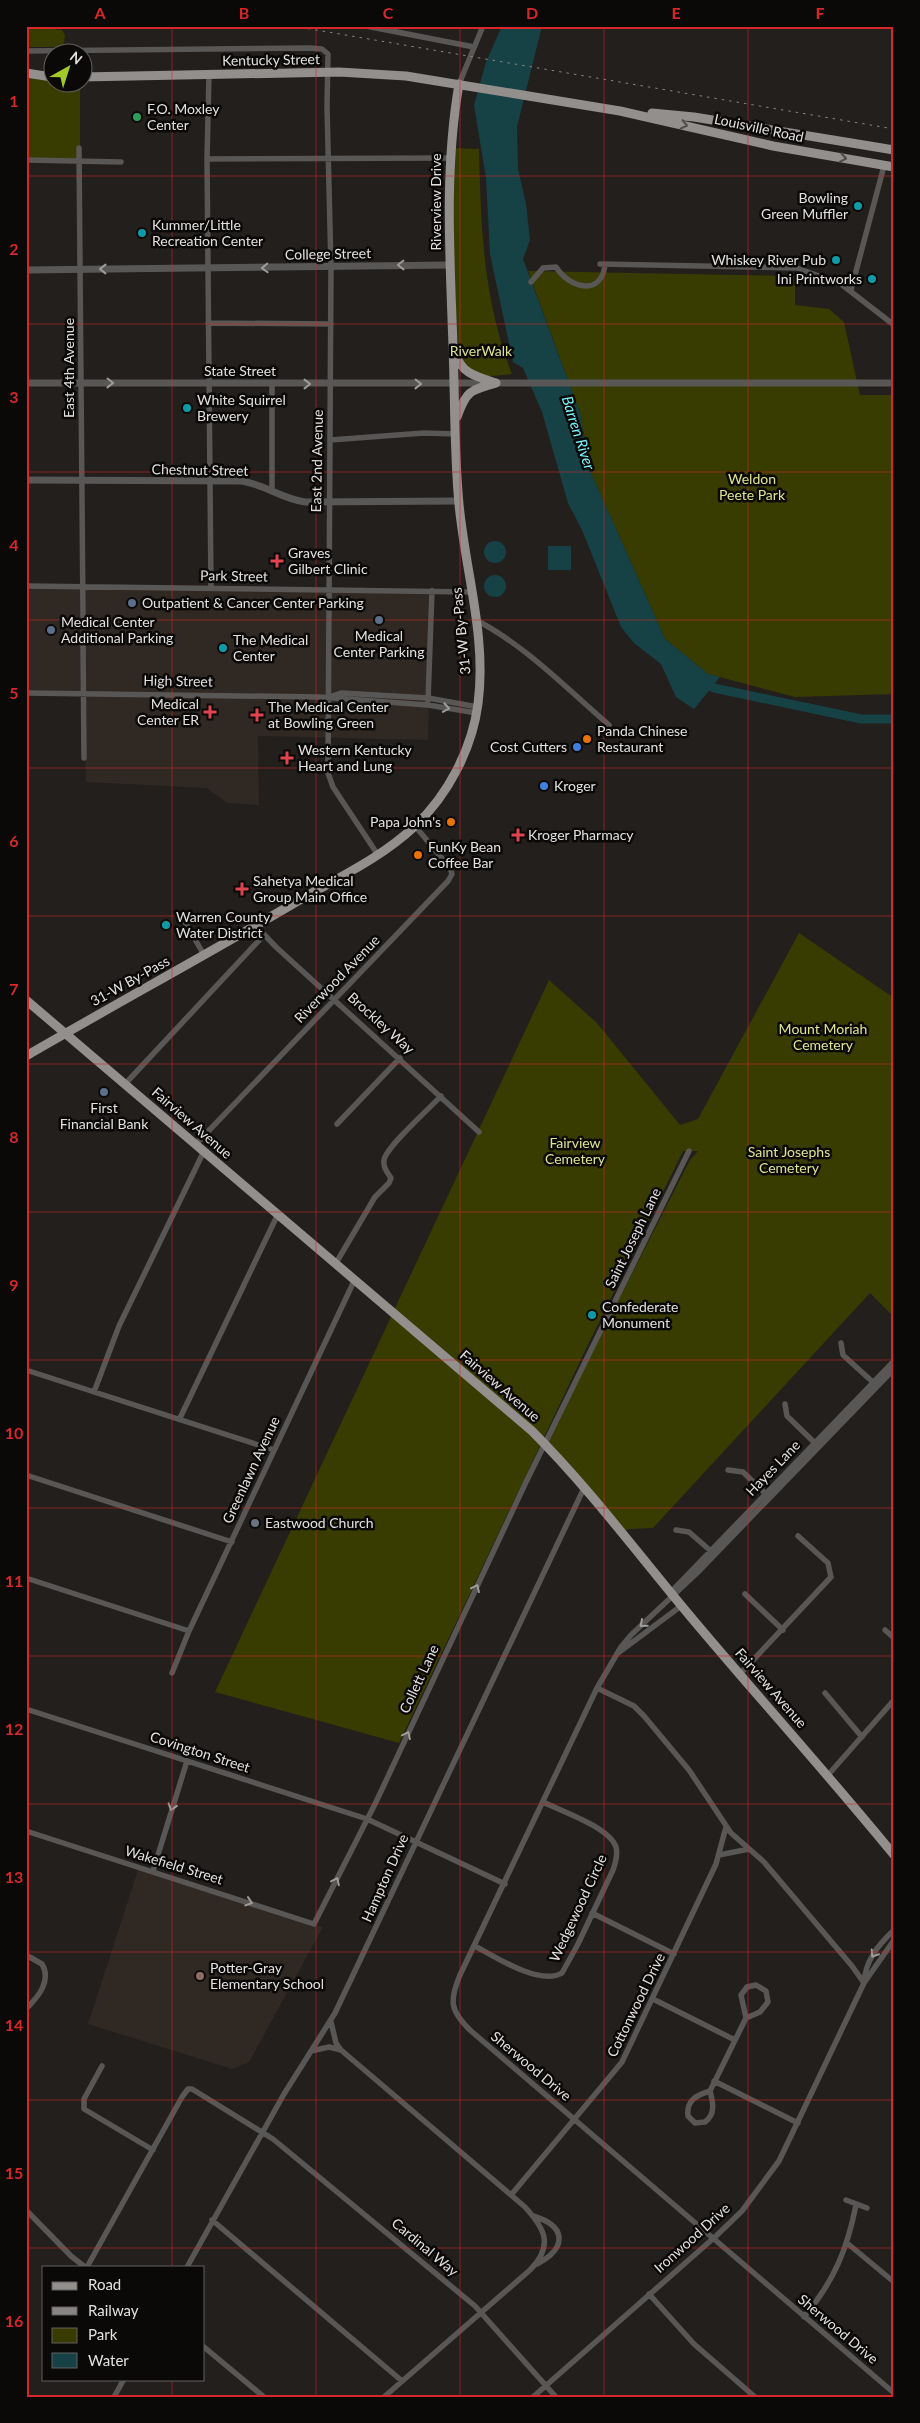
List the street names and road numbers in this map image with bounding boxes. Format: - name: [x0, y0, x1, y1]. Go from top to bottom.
- street label: Kentucky Street: [222, 50, 320, 69]
- street label: Louisville Road: [713, 110, 805, 145]
- street label: Riverview Drive: [427, 153, 444, 251]
- street label: College Street: [285, 244, 371, 263]
- street label: East 4th Avenue: [60, 318, 77, 418]
- street label: State Street: [204, 362, 276, 379]
- street label: East 2nd Avenue: [307, 409, 326, 513]
- street label: Chestnut Street: [152, 460, 249, 479]
- street label: Park Street: [200, 566, 268, 585]
- street label: 31-W By-Pass: [447, 587, 474, 676]
- street label: High Street: [143, 671, 213, 690]
- street label: Riverwood Avenue: [290, 931, 383, 1026]
- street label: 31-W By-Pass: [87, 952, 172, 1009]
- street label: Brockley Way: [344, 988, 419, 1058]
- street label: Fairview Avenue: [149, 1083, 236, 1162]
- street label: Saint Joseph Lane: [601, 1185, 664, 1291]
- street label: Fairview Avenue: [457, 1346, 544, 1425]
- street label: Greenlawn Avenue: [218, 1414, 283, 1526]
- street label: Hayes Lane: [742, 1436, 803, 1499]
- street label: Collett Lane: [395, 1642, 442, 1716]
- street label: Fairview Avenue: [732, 1644, 811, 1731]
- street label: Covington Street: [148, 1727, 252, 1776]
- street label: Hampton Drive: [358, 1831, 412, 1924]
- street label: Wakefield Street: [123, 1842, 225, 1888]
- street label: Wedgewood Circle: [545, 1851, 610, 1964]
- street label: Cottonwood Drive: [603, 1950, 668, 2060]
- street label: Sherwood Drive: [488, 2027, 575, 2104]
- street label: Ironwood Drive: [650, 2199, 733, 2276]
- street label: Cardinal Way: [389, 2214, 463, 2280]
- street label: Sherwood Drive: [795, 2290, 882, 2367]

